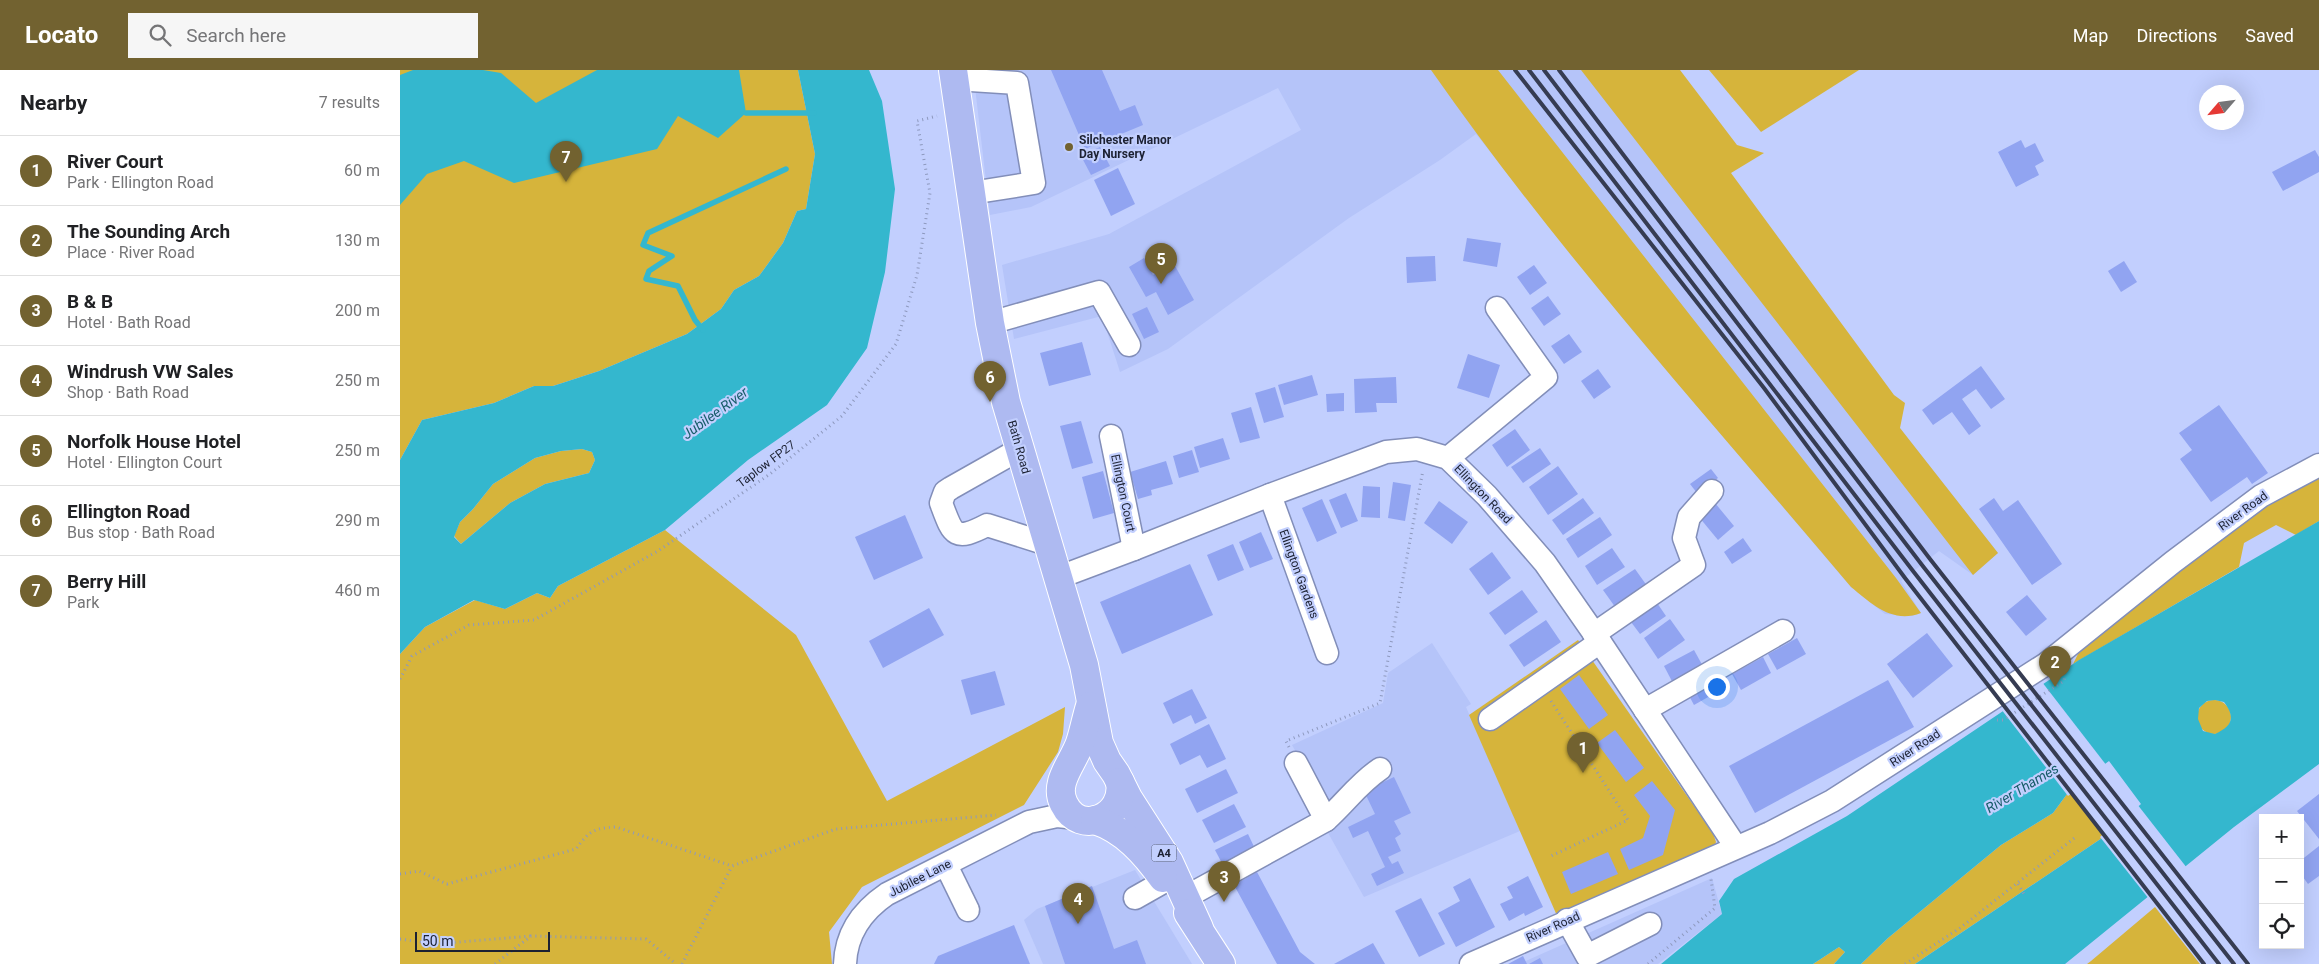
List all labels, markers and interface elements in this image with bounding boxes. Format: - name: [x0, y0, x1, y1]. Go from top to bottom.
- search box: [128, 13, 478, 58]
- text: Locato: [25, 21, 98, 49]
- icon: search: [146, 21, 174, 49]
- text: Search here: [186, 24, 286, 47]
- text: Map: [2073, 25, 2108, 46]
- text: Directions: [2136, 25, 2217, 46]
- text: Saved: [2245, 25, 2294, 46]
- north arrow: [2199, 85, 2244, 130]
- text: Nearby: [20, 91, 87, 115]
- text: 7 results: [319, 93, 380, 112]
- place label: Silchester Manor Day Nursery: [1079, 133, 1172, 161]
- pin: 7: [550, 141, 582, 182]
- marker: Silchester Manor Day Nursery: [1063, 141, 1075, 153]
- text: River Court: [67, 150, 163, 173]
- text: 1: [31, 161, 41, 180]
- text: 60 m: [344, 161, 380, 180]
- text: Park · Ellington Road: [67, 173, 214, 192]
- text: The Sounding Arch: [67, 220, 230, 243]
- text: 2: [31, 231, 41, 250]
- text: 130 m: [335, 231, 380, 250]
- text: Place · River Road: [67, 243, 195, 262]
- pin: 5: [1145, 243, 1177, 284]
- text: B & B: [67, 290, 113, 313]
- text: 3: [31, 301, 41, 320]
- text: 200 m: [335, 301, 380, 320]
- text: Hotel · Bath Road: [67, 313, 191, 332]
- text: Windrush VW Sales: [67, 360, 233, 383]
- pin: 6: [974, 361, 1006, 402]
- text: 4: [31, 371, 41, 390]
- text: 250 m: [335, 371, 380, 390]
- text: Shop · Bath Road: [67, 383, 189, 402]
- water label: Jubilee River: [679, 384, 751, 442]
- street label: Bath Road: [1005, 419, 1033, 475]
- text: Norfolk House Hotel: [67, 430, 241, 453]
- street label: Taplow FP27: [734, 437, 798, 490]
- text: 5: [31, 441, 41, 460]
- text: 250 m: [335, 441, 380, 460]
- text: Hotel · Ellington Court: [67, 453, 222, 472]
- street label: Ellington Court: [1108, 453, 1138, 533]
- street label: Ellington Road: [1451, 462, 1515, 526]
- street label: River Road: [2216, 489, 2270, 533]
- text: Ellington Road: [67, 500, 190, 523]
- text: 6: [31, 511, 41, 530]
- text: 290 m: [335, 511, 380, 530]
- text: Bus stop · Bath Road: [67, 523, 215, 542]
- street label: Ellington Gardens: [1276, 528, 1322, 620]
- text: Berry Hill: [67, 570, 146, 593]
- text: 7: [31, 581, 41, 600]
- text: 460 m: [335, 581, 380, 600]
- text: Park: [67, 593, 99, 612]
- pin: 2: [2039, 646, 2071, 687]
- your location: [1704, 674, 1730, 700]
- street label: River Road: [1887, 727, 1943, 769]
- pin: 1: [1567, 732, 1599, 773]
- water label: River Thames: [1983, 760, 2061, 816]
- map controls: [2259, 814, 2304, 949]
- button: +: [2259, 814, 2304, 859]
- road number: A4: [1152, 844, 1176, 861]
- street label: Jubilee Lane: [887, 856, 953, 900]
- button: −: [2259, 859, 2304, 904]
- pin: 3: [1208, 861, 1240, 902]
- pin: 4: [1062, 883, 1094, 924]
- button: locate: [2259, 904, 2304, 949]
- street label: River Road: [1524, 909, 1582, 945]
- scale bar: [415, 929, 550, 952]
- text: 50 m: [422, 933, 454, 949]

